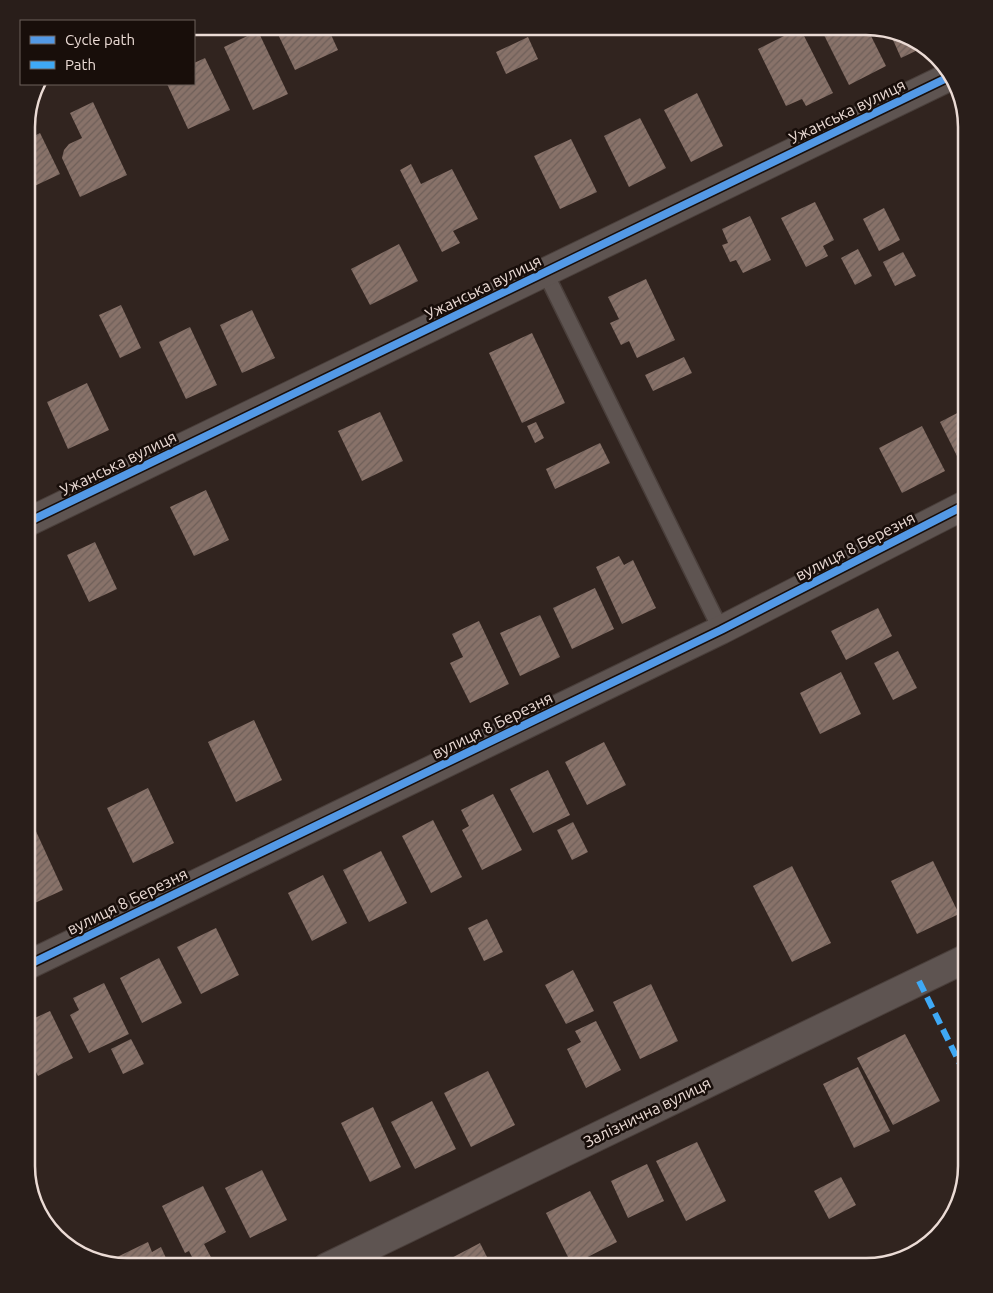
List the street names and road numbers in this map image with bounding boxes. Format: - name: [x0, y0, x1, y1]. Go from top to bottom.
- street label: Ужанська вулиця: [786, 75, 908, 147]
- street label: Ужанська вулиця: [422, 251, 544, 323]
- street label: Ужанська вулиця: [57, 427, 179, 499]
- street label: вулиця 8 Березня: [792, 508, 918, 584]
- street label: вулиця 8 Березня: [429, 688, 555, 762]
- street label: вулиця 8 Березня: [64, 864, 190, 938]
- street label: Залізнична вулиця: [580, 1073, 714, 1151]

